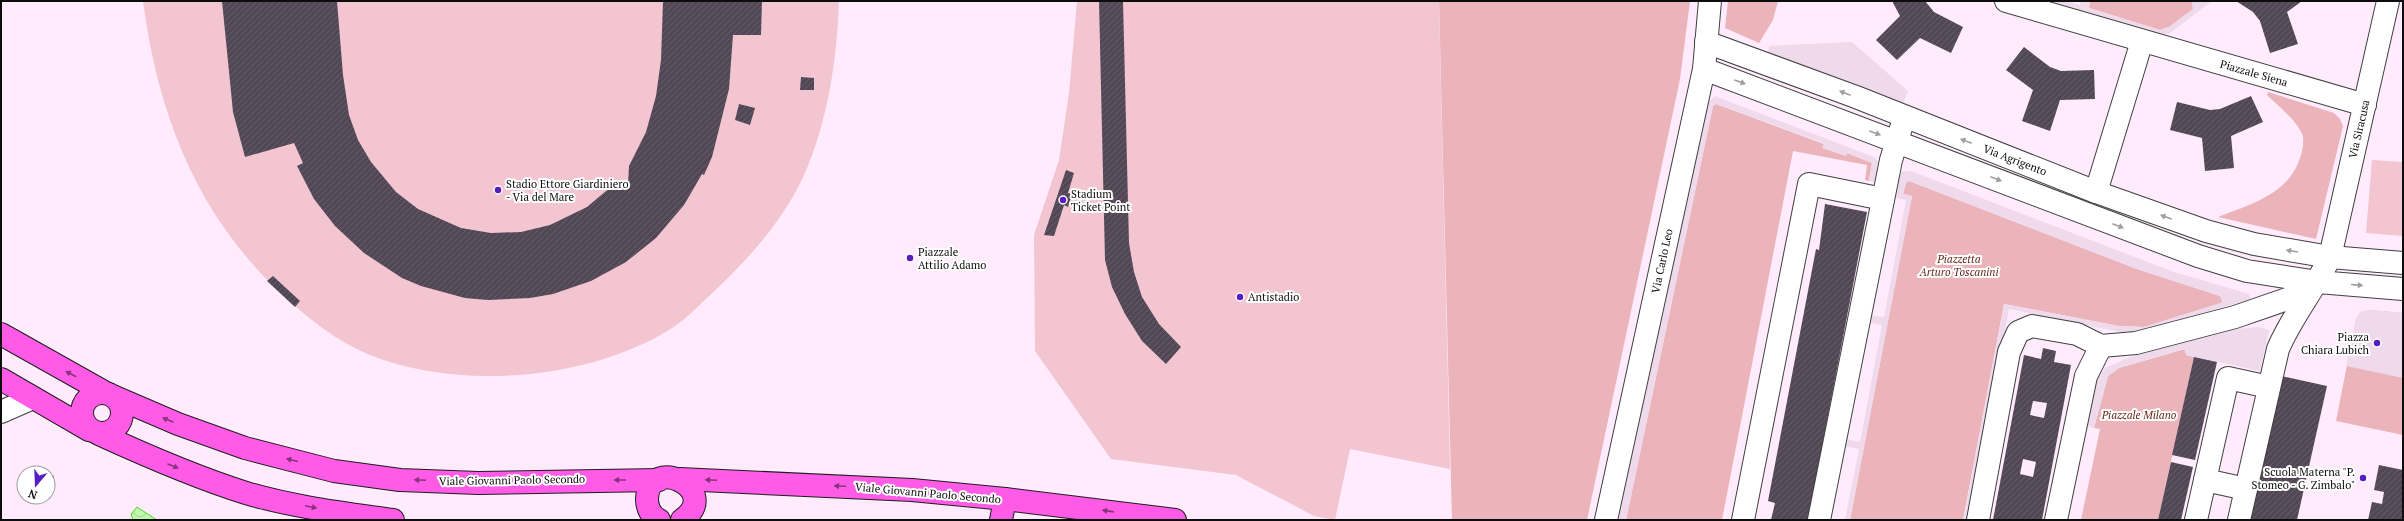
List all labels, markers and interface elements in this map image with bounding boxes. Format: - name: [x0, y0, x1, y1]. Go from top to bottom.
- street label: Piazzale Siena: [2219, 57, 2290, 89]
- one-way arrow: [1735, 80, 1747, 86]
- one-way arrow: [1839, 90, 1851, 96]
- street label: Via Siracusa: [2345, 98, 2373, 160]
- one-way arrow: [1870, 130, 1882, 136]
- one-way arrow: [1960, 137, 1972, 143]
- street label: Via Agrigento: [1981, 141, 2049, 179]
- place label: Stadio Ettore Giardiniero - Via del Mare: [506, 177, 629, 204]
- one-way arrow: [1991, 177, 2003, 183]
- marker: Stadio Ettore Giardiniero - Via del Mare: [493, 185, 503, 195]
- place label: Stadium Ticket Point: [1071, 187, 1130, 214]
- marker: Stadium Ticket Point: [1058, 195, 1068, 205]
- one-way arrow: [2160, 213, 2172, 219]
- one-way arrow: [2112, 224, 2124, 230]
- street label: Via Carlo Leo: [1648, 227, 1676, 295]
- place label: Piazzale Attilio Adamo: [918, 245, 986, 272]
- one-way arrow: [2286, 247, 2298, 253]
- park label: Piazzetta Arturo Toscanini: [1919, 252, 1998, 279]
- marker: Piazzale Attilio Adamo: [905, 253, 915, 263]
- one-way arrow: [2351, 282, 2363, 289]
- place label: Antistadio: [1248, 290, 1299, 304]
- marker: Antistadio: [1235, 292, 1245, 302]
- place label: Piazza Chiara Lubich: [2301, 330, 2370, 357]
- marker: Piazza Chiara Lubich: [2372, 338, 2382, 348]
- one-way arrow: [66, 371, 77, 378]
- park label: Piazzale Milano: [2101, 408, 2177, 422]
- one-way arrow: [162, 416, 174, 422]
- one-way arrow: [286, 457, 298, 463]
- one-way arrow: [167, 463, 179, 470]
- north arrow: [16, 465, 56, 505]
- place label: Scuola Materna "P. Stomeo - G. Zimbalo": [2252, 465, 2355, 492]
- street label: Viale Giovanni Paolo Secondo: [439, 472, 585, 488]
- marker: Scuola Materna "P. Stomeo - G. Zimbalo": [2358, 473, 2368, 483]
- one-way arrow: [414, 477, 426, 484]
- one-way arrow: [613, 477, 626, 483]
- one-way arrow: [704, 477, 717, 483]
- street label: Viale Giovanni Paolo Secondo: [855, 480, 1001, 506]
- one-way arrow: [833, 483, 846, 489]
- text: N: [26, 486, 39, 502]
- one-way arrow: [305, 504, 317, 510]
- one-way arrow: [1102, 508, 1114, 514]

